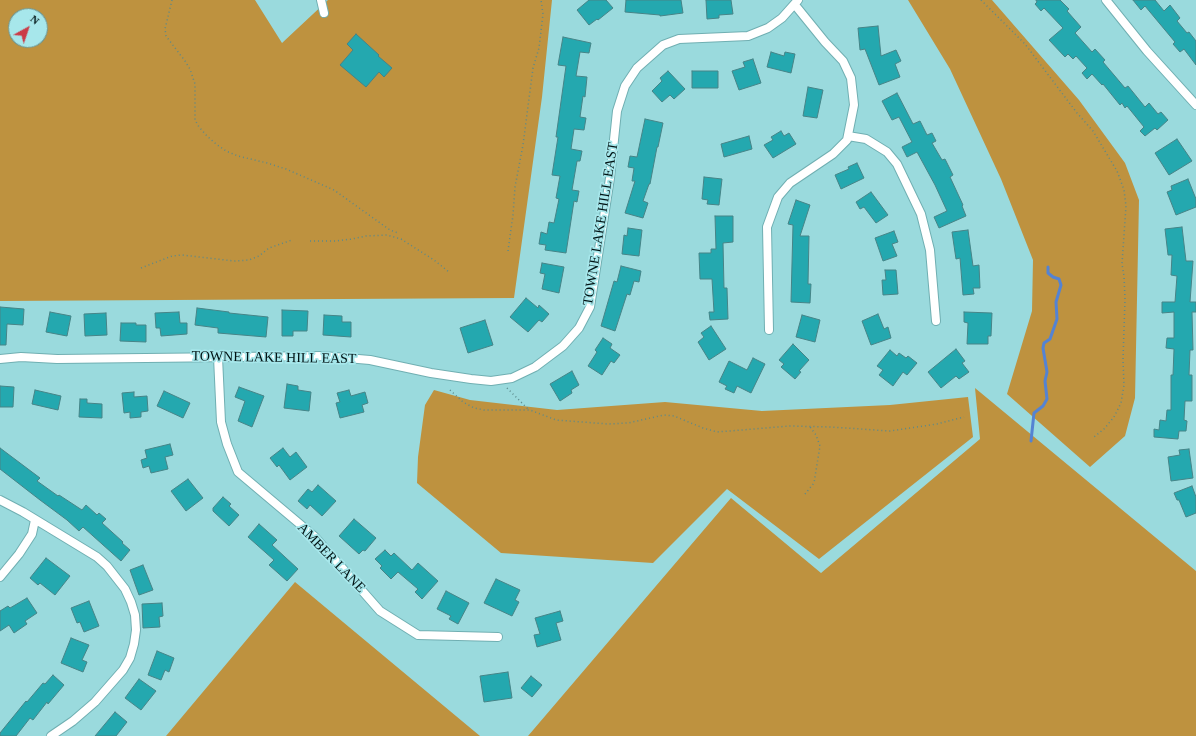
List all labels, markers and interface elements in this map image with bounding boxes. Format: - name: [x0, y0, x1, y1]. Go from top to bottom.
- north arrow: [8, 8, 48, 48]
- text: N: [28, 12, 42, 27]
- street label: TOWNE LAKE HILL EAST: [580, 141, 622, 307]
- street label: TOWNE LAKE HILL EAST: [191, 348, 357, 368]
- street label: AMBER LANE: [293, 520, 369, 596]

